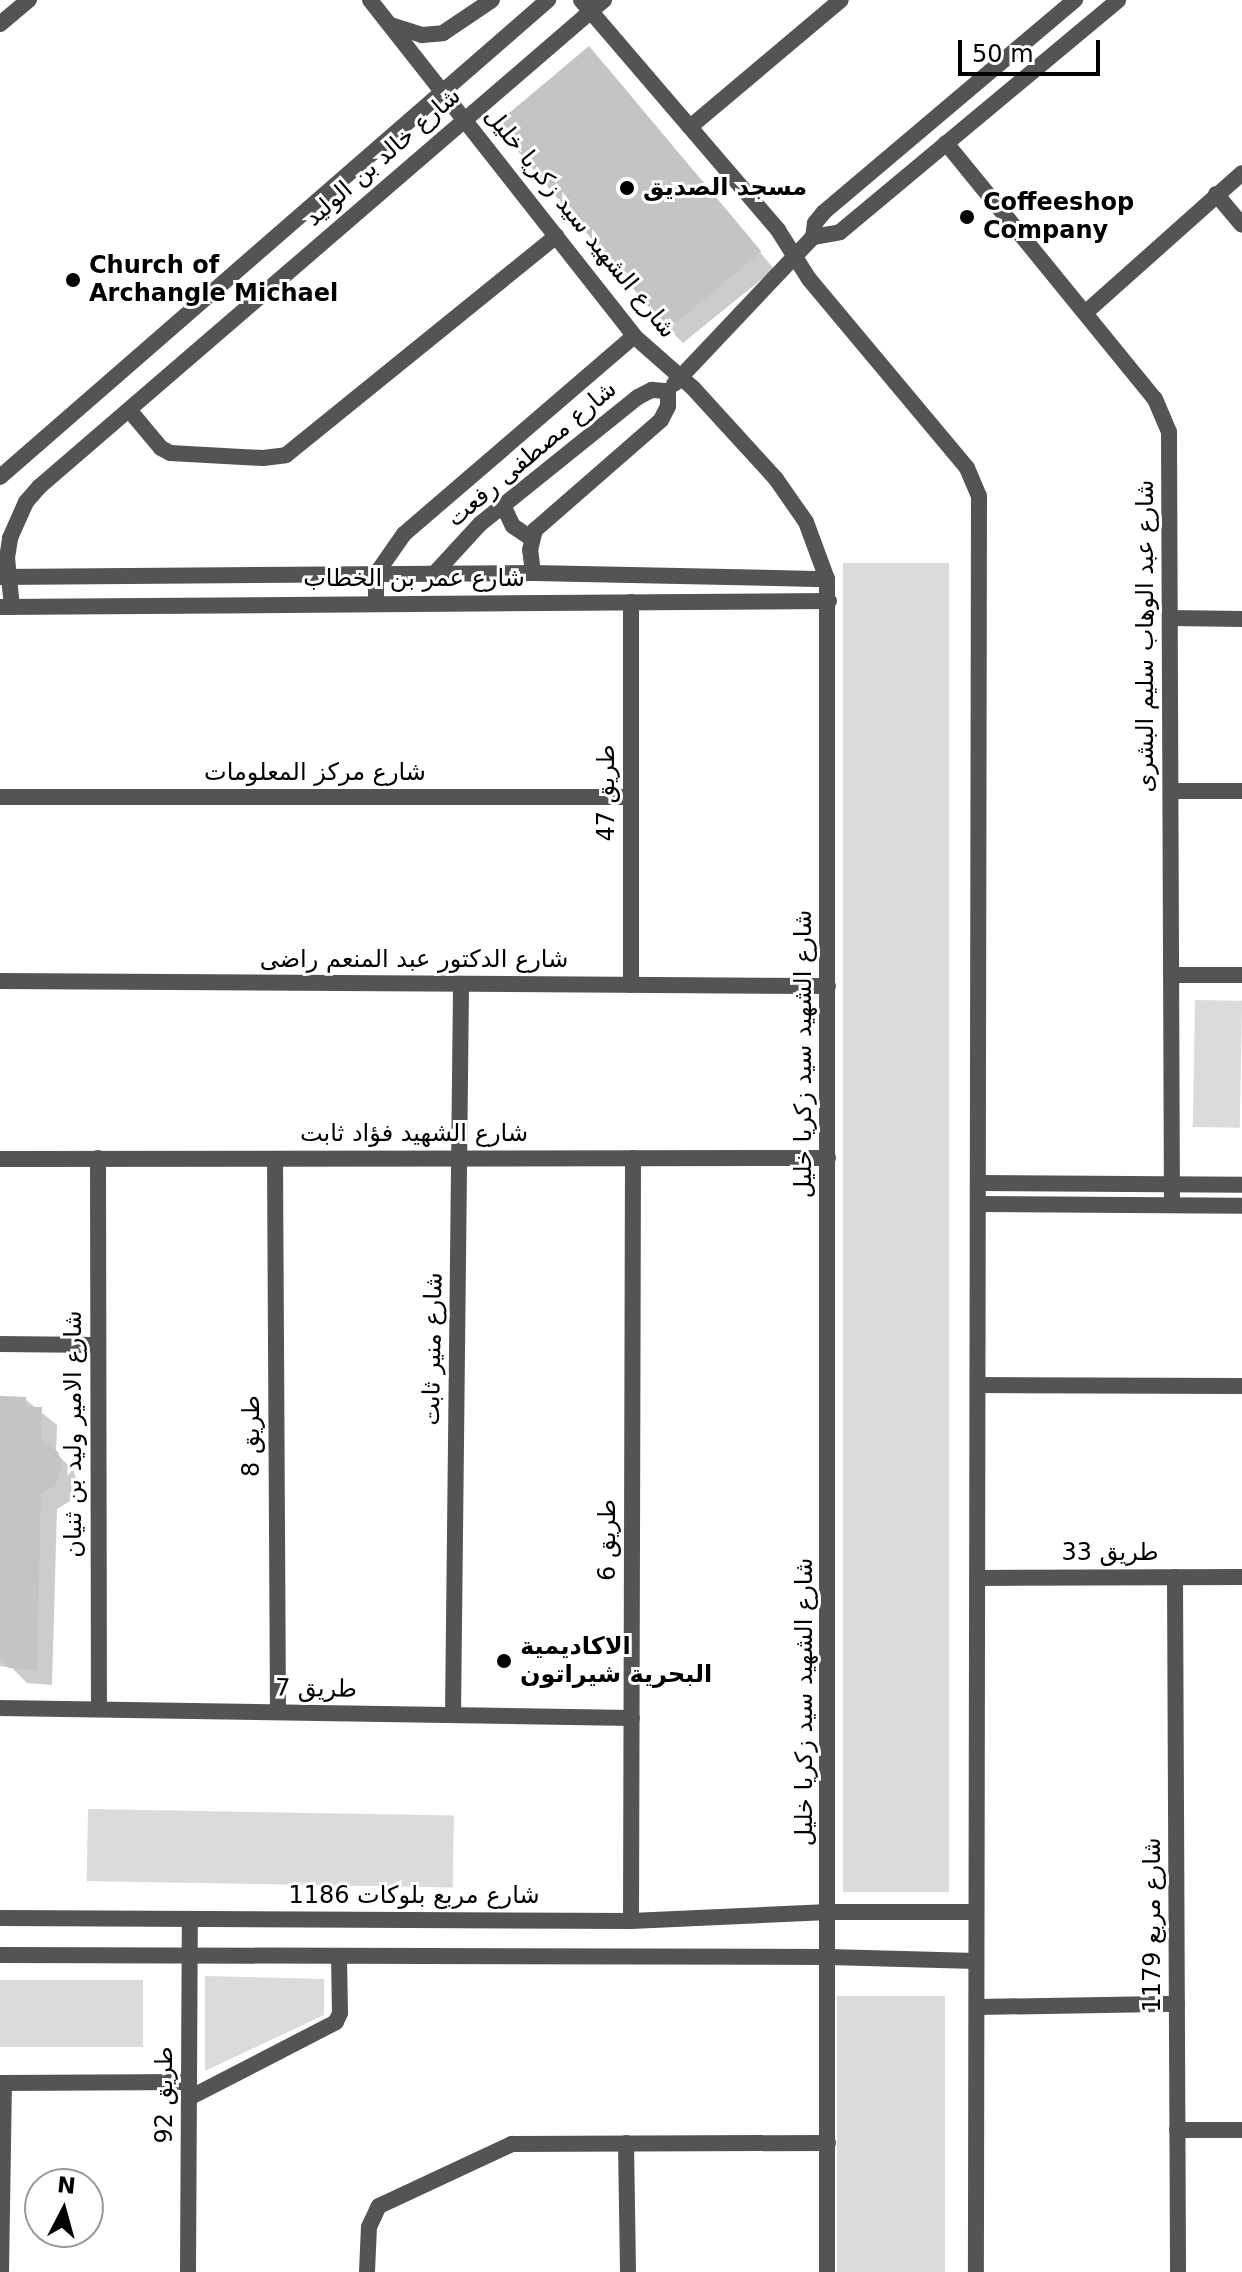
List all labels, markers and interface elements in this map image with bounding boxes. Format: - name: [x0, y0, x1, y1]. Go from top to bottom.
- scale bar: [962, 24, 1104, 74]
- text: 50 m: [972, 40, 1034, 68]
- street label: شارع خالد بن الوليد: [299, 82, 467, 232]
- street label: شارع الشهيد سيد زكريا خليل: [478, 102, 682, 344]
- place label: مسجد الصديق: [643, 174, 807, 202]
- marker: مسجد الصديق: [618, 179, 636, 197]
- place label: Coffeeshop Company: [983, 189, 1134, 245]
- marker: Coffeeshop Company: [958, 208, 976, 226]
- place label: Church of Archangle Michael: [89, 252, 338, 308]
- marker: Church of Archangle Michael: [64, 271, 82, 289]
- street label: شارع مصطفى رفعت: [441, 375, 623, 533]
- street label: شارع عبد الوهاب سليم البشرى: [1132, 480, 1160, 792]
- street label: شارع عمر بن الخطاب: [303, 565, 525, 593]
- street label: طريق 47: [593, 744, 621, 842]
- street label: شارع مركز المعلومات: [204, 759, 426, 787]
- street label: شارع الشهيد سيد زكريا خليل: [790, 910, 818, 1198]
- street label: شارع الدكتور عبد المنعم راضى: [260, 946, 568, 974]
- street label: شارع الشهيد فؤاد ثابت: [300, 1120, 528, 1148]
- street label: شارع منير ثابت: [417, 1272, 449, 1426]
- street label: شارع الامير وليد بن ثنيان: [60, 1310, 88, 1558]
- street label: طريق 8: [238, 1395, 266, 1477]
- street label: طريق 6: [594, 1499, 622, 1581]
- street label: طريق 33: [1061, 1539, 1159, 1567]
- street label: شارع الشهيد سيد زكريا خليل: [791, 1558, 819, 1846]
- place label: الاكاديمية البحرية شيراتون: [520, 1633, 712, 1689]
- marker: الاكاديمية البحرية شيراتون: [495, 1652, 513, 1670]
- street label: طريق 7: [275, 1674, 357, 1704]
- street label: شارع مربع 1179: [1139, 1837, 1167, 2013]
- street label: شارع مربع بلوكات 1186: [288, 1882, 540, 1910]
- street label: طريق 92: [151, 2046, 179, 2144]
- north arrow: [24, 2168, 104, 2248]
- text: N: [56, 2172, 77, 2199]

